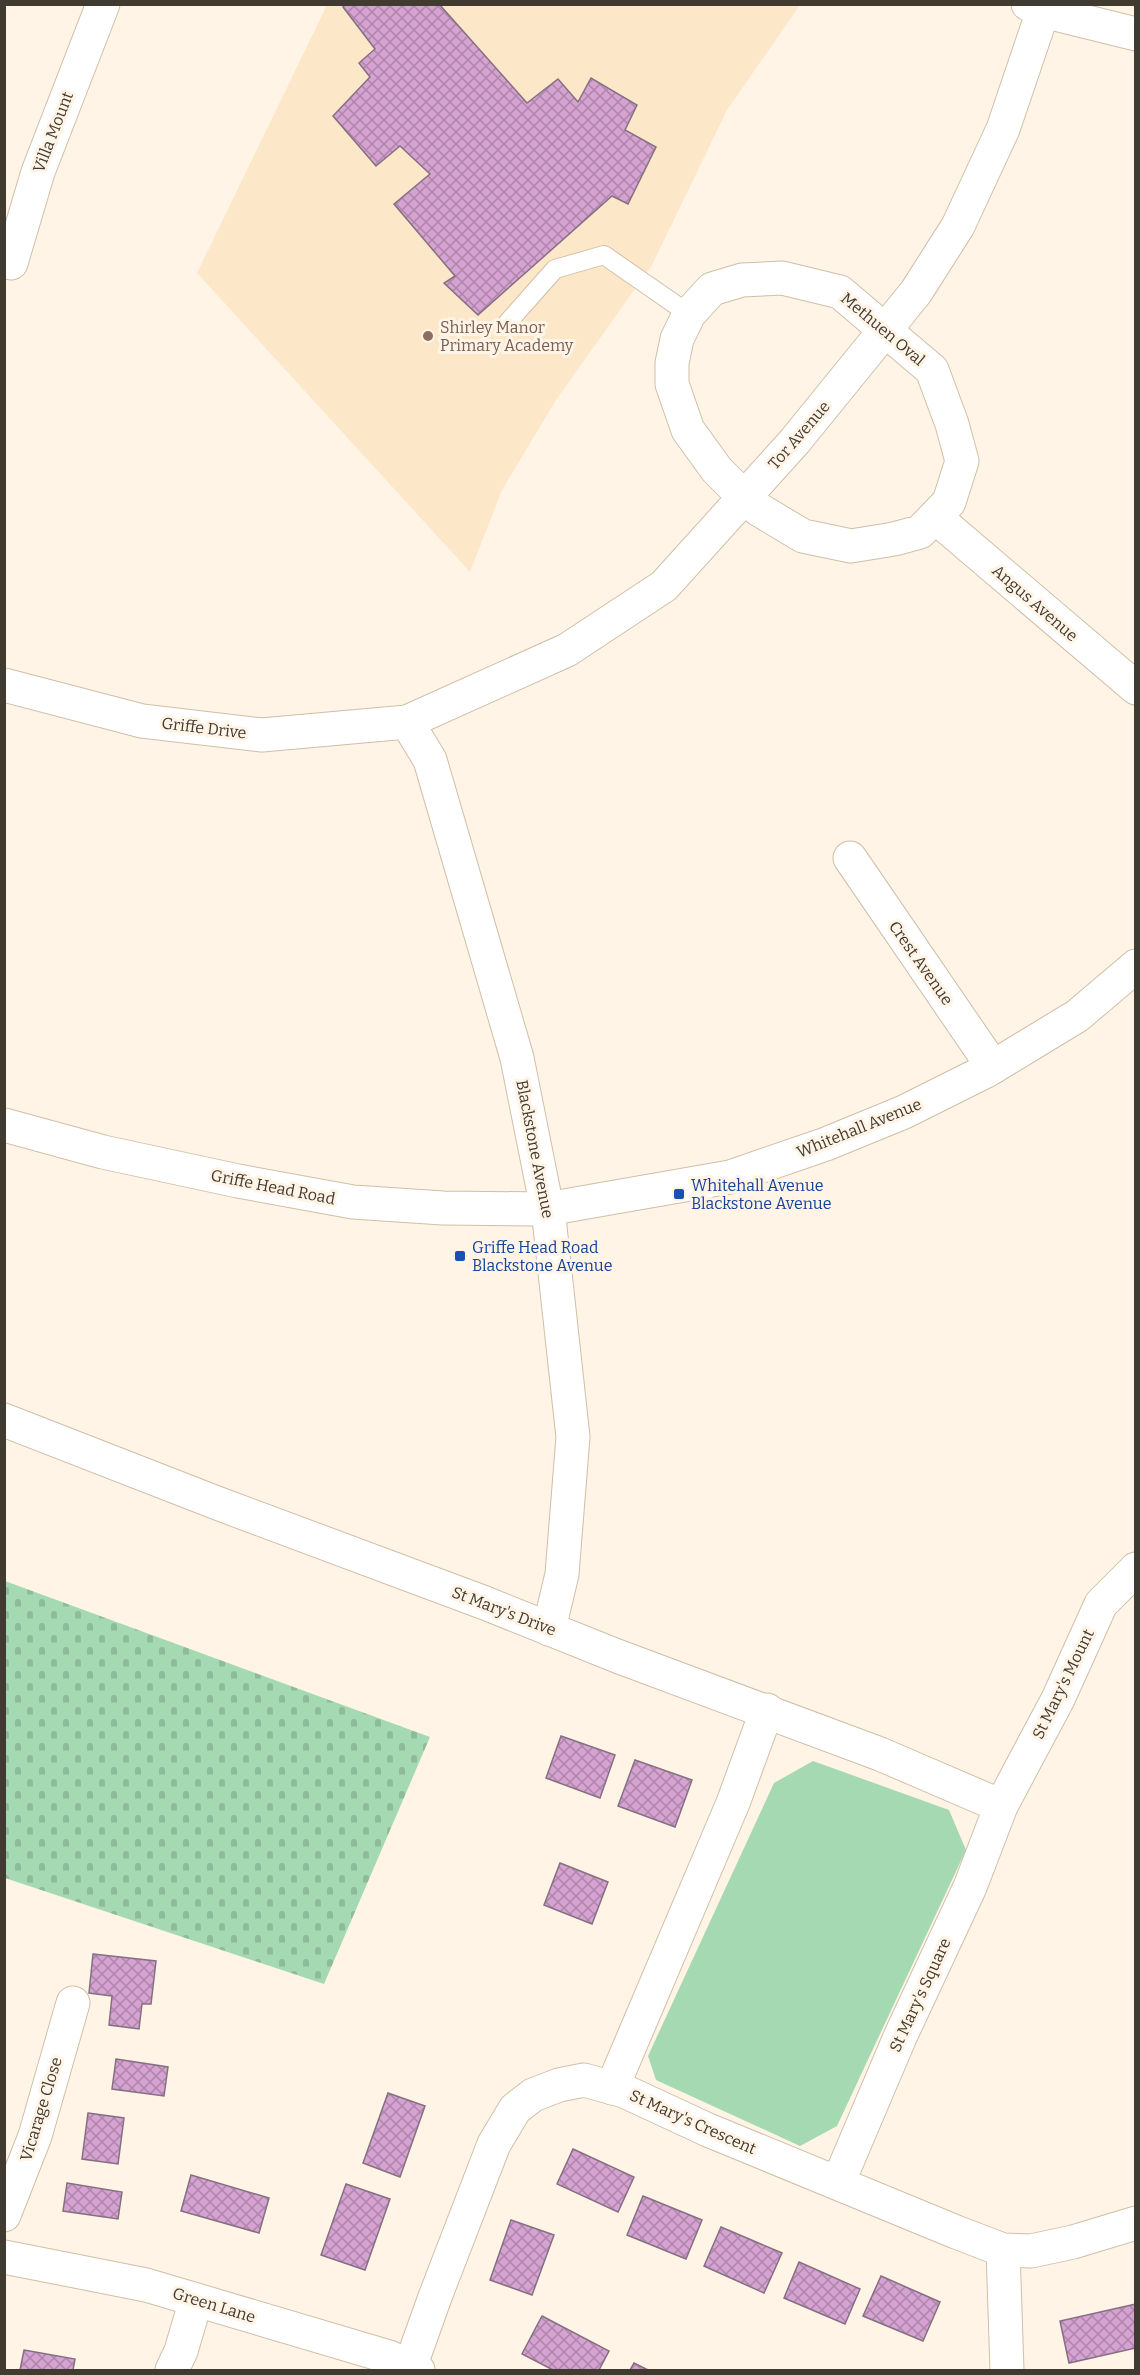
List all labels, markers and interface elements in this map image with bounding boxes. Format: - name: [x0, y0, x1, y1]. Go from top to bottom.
- street label: Villa Mount: [29, 89, 77, 175]
- street label: Methuen Oval: [837, 288, 929, 370]
- place label: Shirley Manor Primary Academy: [440, 318, 574, 355]
- marker: Shirley Manor Primary Academy: [421, 329, 435, 343]
- street label: Tor Avenue: [764, 397, 834, 473]
- street label: Angus Avenue: [988, 561, 1082, 645]
- street label: Griffe Drive: [160, 713, 248, 743]
- street label: Crest Avenue: [885, 917, 957, 1009]
- street label: Blackstone Avenue: [512, 1078, 558, 1220]
- street label: Whitehall Avenue: [794, 1094, 924, 1162]
- street label: Griffe Head Road: [209, 1166, 337, 1208]
- place label: Whitehall Avenue Blackstone Avenue: [691, 1176, 832, 1213]
- marker: Whitehall Avenue Blackstone Avenue: [672, 1187, 686, 1201]
- place label: Griffe Head Road Blackstone Avenue: [472, 1238, 613, 1275]
- marker: Griffe Head Road Blackstone Avenue: [453, 1249, 467, 1263]
- street label: St Mary's Drive: [449, 1582, 559, 1640]
- street label: St Mary's Mount: [1028, 1626, 1098, 1742]
- street label: St Mary's Square: [885, 1935, 955, 2055]
- street label: Vicarage Close: [16, 2055, 66, 2163]
- street label: St Mary's Crescent: [627, 2086, 759, 2158]
- street label: Green Lane: [170, 2283, 258, 2327]

